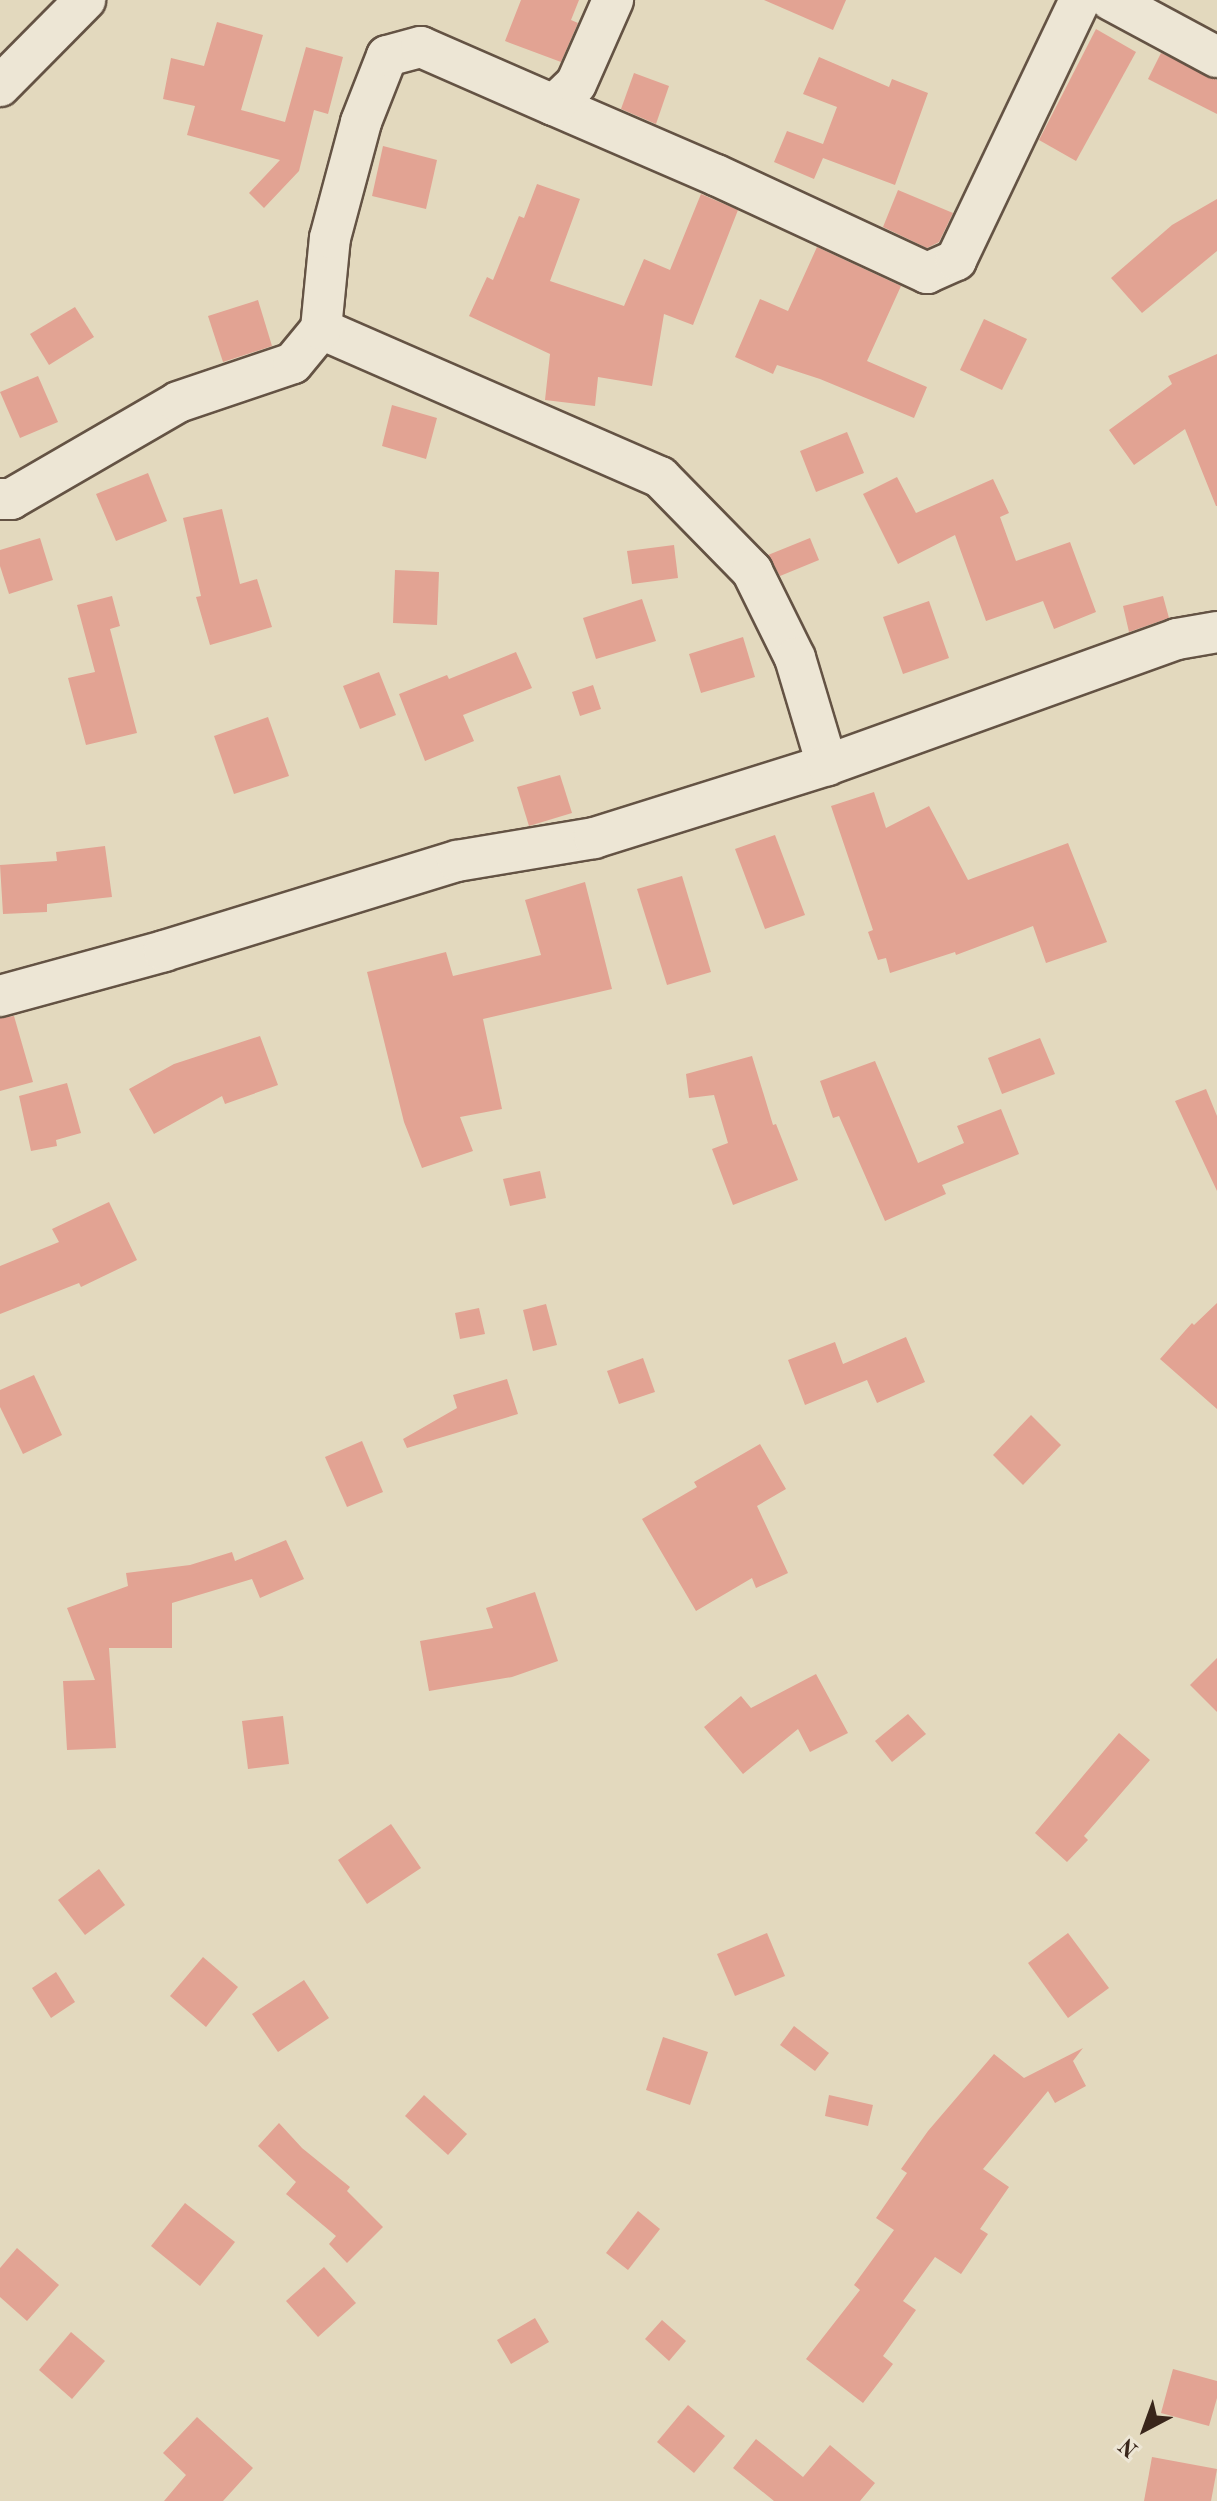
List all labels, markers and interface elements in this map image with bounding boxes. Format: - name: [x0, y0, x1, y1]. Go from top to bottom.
- north arrow: [1105, 2389, 1185, 2469]
- text: N: [1116, 2433, 1143, 2461]

